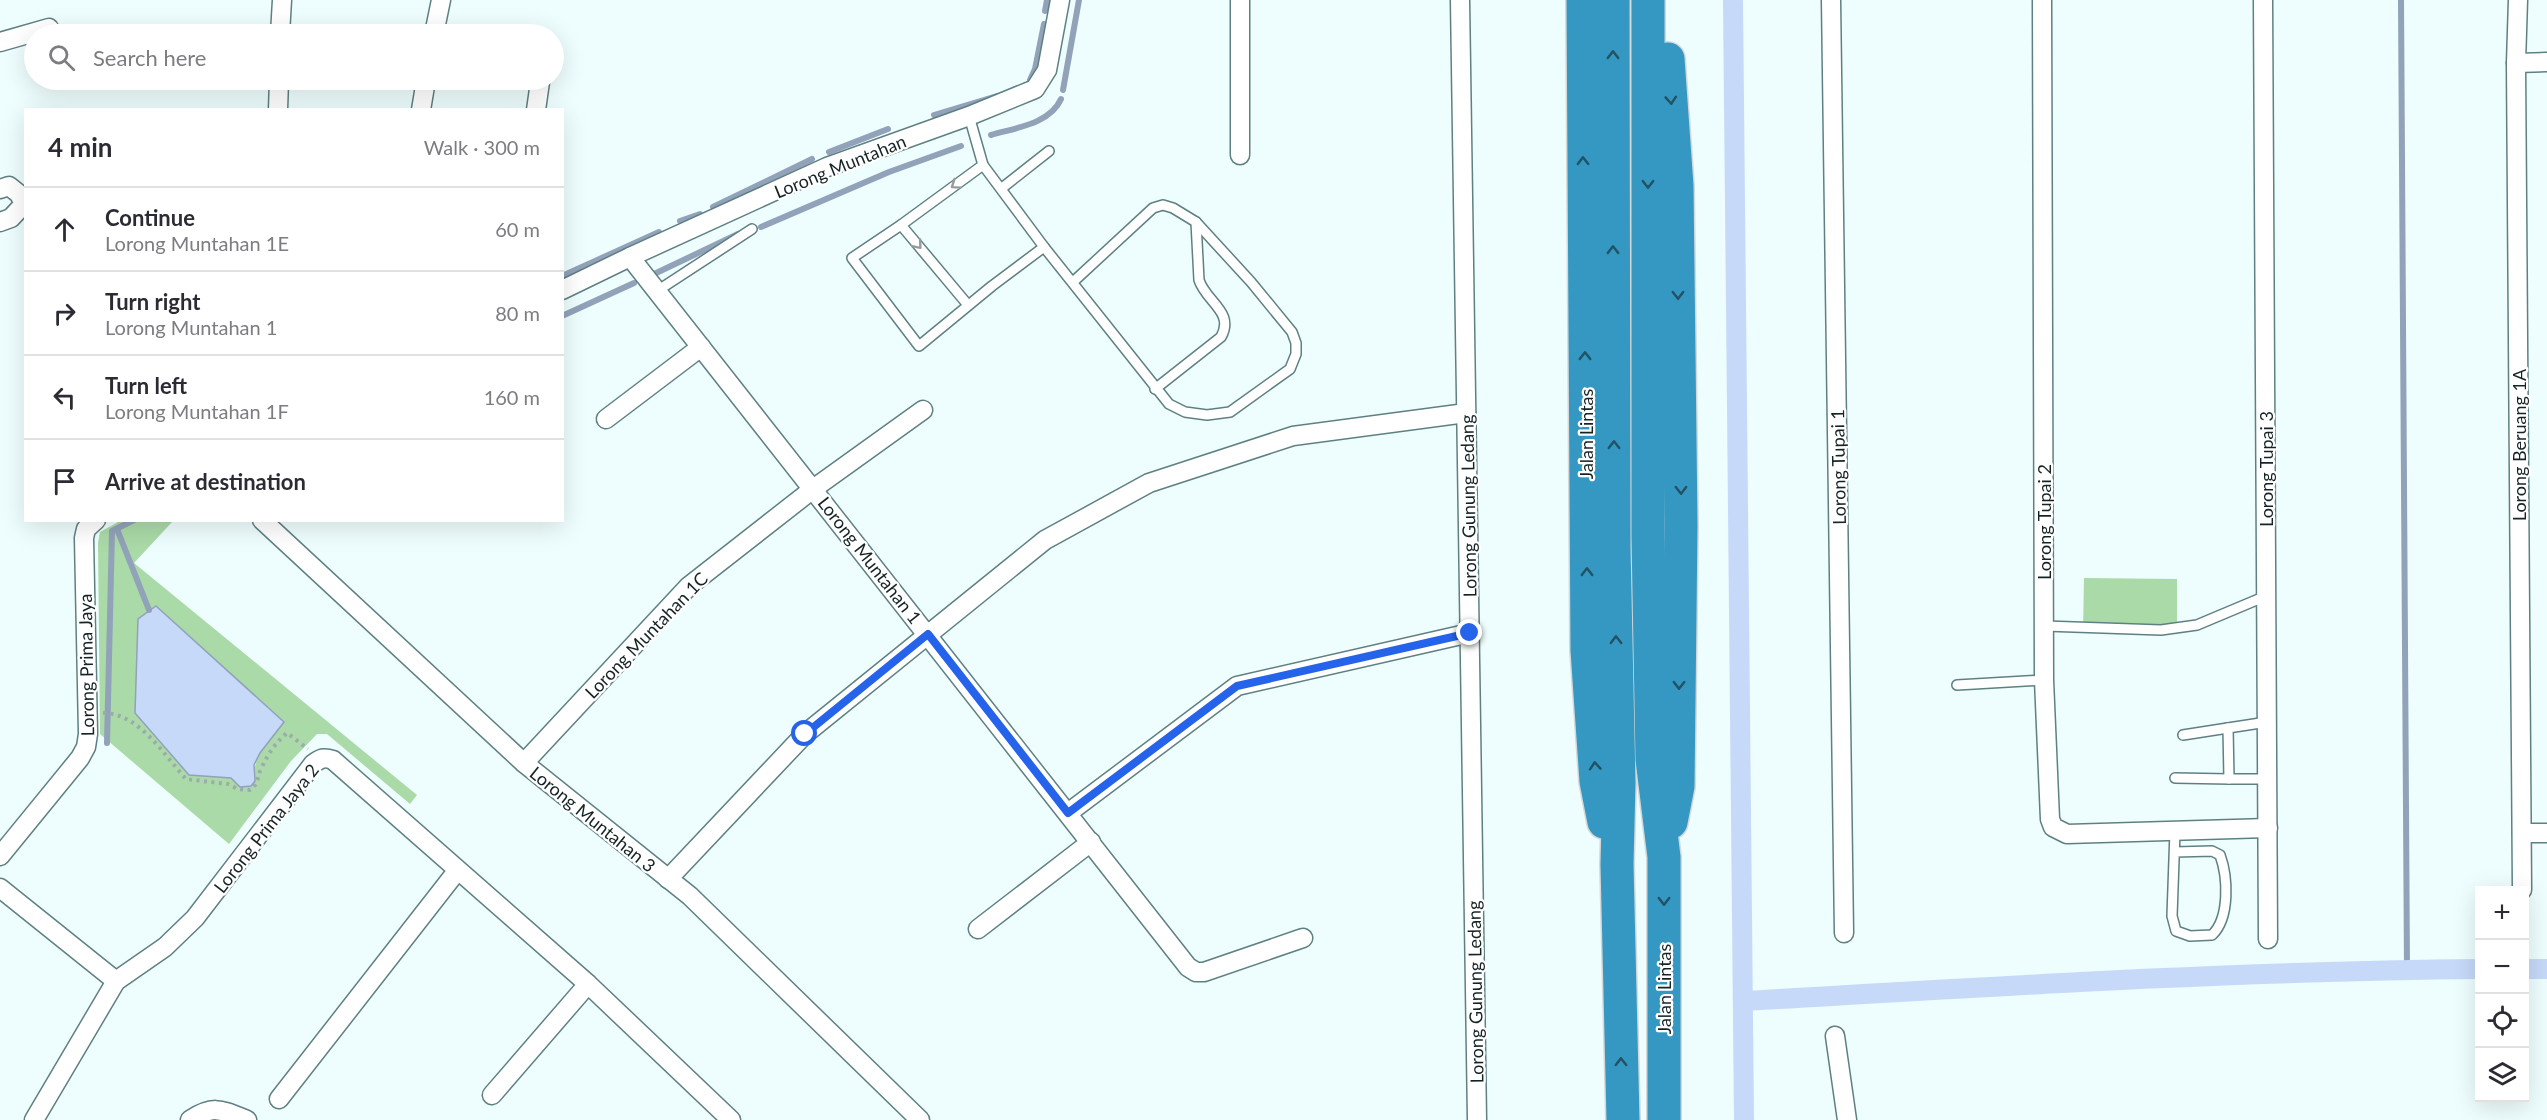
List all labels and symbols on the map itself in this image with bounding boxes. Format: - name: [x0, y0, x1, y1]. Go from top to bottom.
- one-way arrow: [1607, 51, 1619, 60]
- one-way arrow: [1664, 96, 1677, 105]
- street label: Lorong Muntahan: [771, 130, 909, 202]
- one-way arrow: [1577, 156, 1589, 165]
- one-way arrow: [950, 178, 961, 189]
- one-way arrow: [1642, 180, 1654, 189]
- one-way arrow: [911, 239, 922, 250]
- one-way arrow: [1607, 246, 1619, 255]
- one-way arrow: [1672, 291, 1685, 300]
- one-way arrow: [1579, 351, 1592, 360]
- street label: Lorong Beruang 1A: [2508, 368, 2530, 521]
- street label: Jalan Lintas: [1575, 388, 1597, 479]
- street label: Lorong Tupai 1: [1826, 409, 1850, 525]
- street label: Lorong Tupai 3: [2255, 411, 2277, 527]
- street label: Lorong Gunung Ledang: [1455, 414, 1481, 598]
- one-way arrow: [1608, 441, 1620, 450]
- street label: Lorong Tupai 2: [2033, 464, 2055, 580]
- one-way arrow: [1675, 485, 1687, 494]
- street label: Lorong Muntahan 1: [814, 492, 926, 628]
- street label: Lorong Muntahan 1C: [580, 567, 712, 703]
- one-way arrow: [1581, 567, 1593, 576]
- street label: Lorong Prima Jaya: [74, 594, 98, 736]
- route end: [1456, 619, 1482, 645]
- one-way arrow: [1610, 636, 1622, 645]
- one-way arrow: [1673, 680, 1685, 689]
- route start: [791, 720, 817, 746]
- street label: Lorong Prima Jaya 2: [209, 759, 323, 897]
- street label: Lorong Muntahan 3: [526, 762, 660, 876]
- one-way arrow: [1589, 762, 1602, 771]
- one-way arrow: [1658, 897, 1670, 906]
- street label: Lorong Gunung Ledang: [1462, 900, 1488, 1084]
- street label: Jalan Lintas: [1653, 943, 1675, 1034]
- one-way arrow: [1615, 1057, 1627, 1066]

